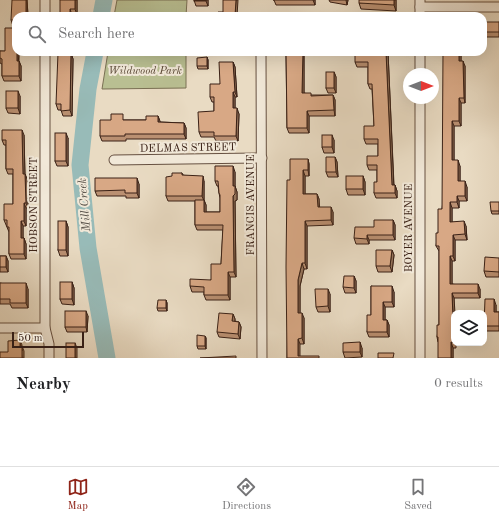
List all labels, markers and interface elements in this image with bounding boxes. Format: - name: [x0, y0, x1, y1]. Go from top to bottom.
- search box: [12, 12, 487, 56]
- icon: search: [26, 23, 48, 45]
- text: Search here: [58, 27, 135, 42]
- park label: Wildwood Park: [108, 66, 183, 77]
- north arrow: [403, 68, 439, 104]
- street label: DELMAS STREET: [140, 142, 237, 155]
- street label: FRANCIS AVENUE: [246, 154, 257, 256]
- street label: HOBSON STREET: [29, 157, 40, 253]
- water label: Mill Creek: [77, 177, 93, 233]
- street label: BOYER AVENUE: [404, 184, 415, 272]
- map controls: [451, 310, 487, 346]
- button: layers: [451, 310, 487, 346]
- scale bar: [12, 330, 84, 349]
- text: 50 m: [18, 333, 43, 344]
- text: Nearby: [16, 376, 71, 393]
- text: 0 results: [434, 377, 483, 390]
- tab: Map: [67, 476, 89, 514]
- tab: Directions: [222, 476, 271, 514]
- tab: Saved: [404, 476, 432, 514]

